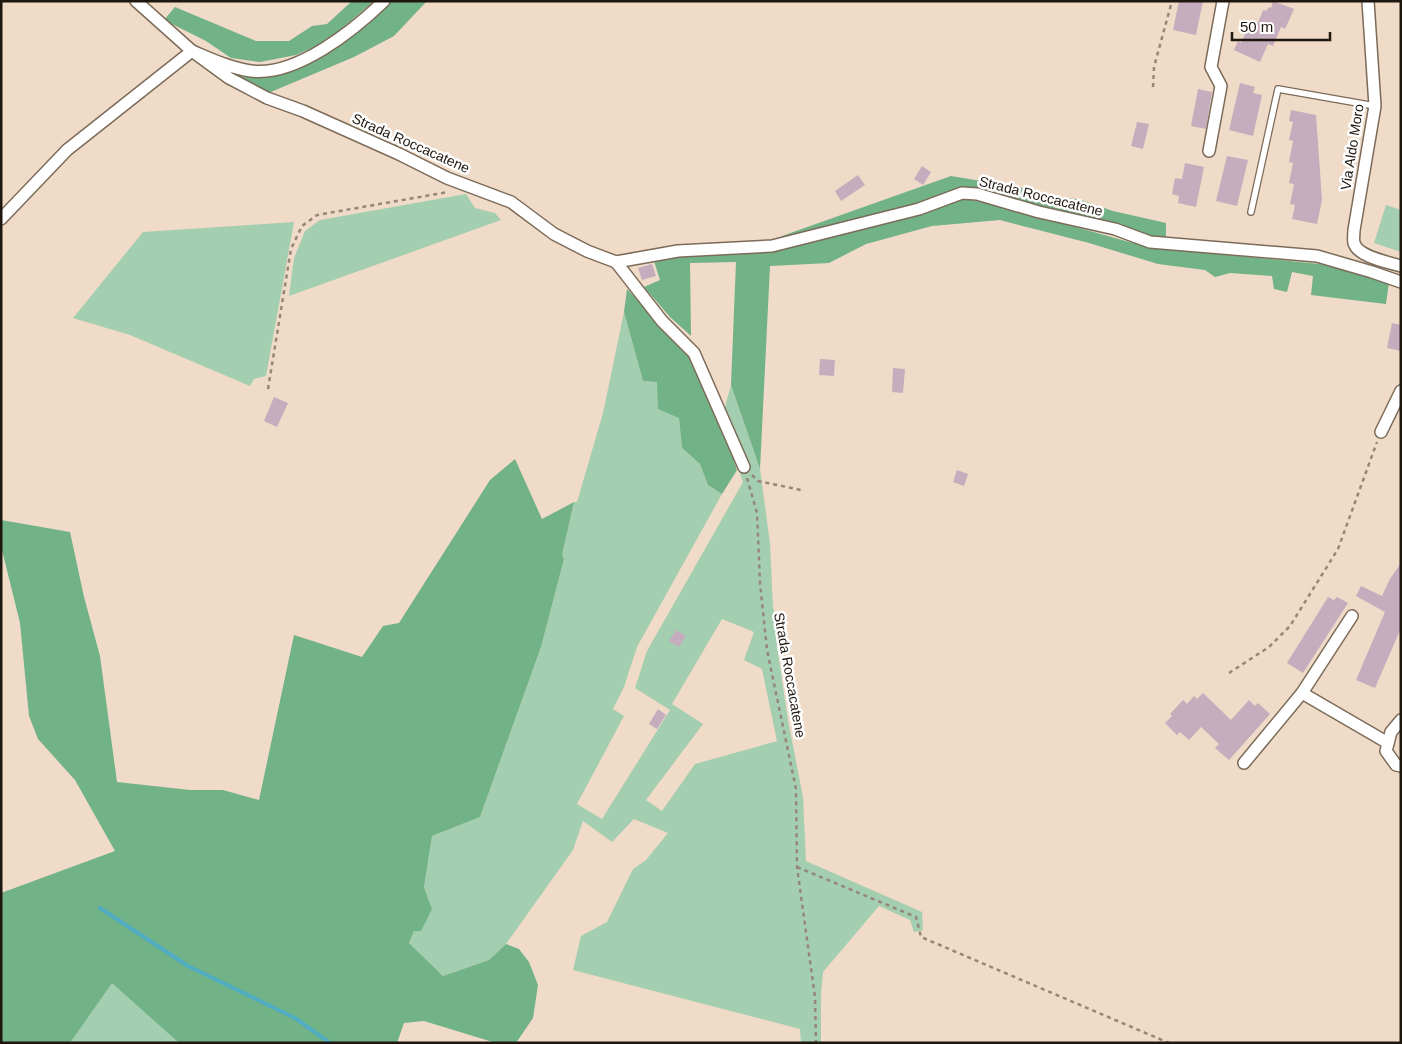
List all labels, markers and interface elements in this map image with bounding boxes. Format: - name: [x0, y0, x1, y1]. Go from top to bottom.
- scale bar: [1232, 10, 1330, 42]
- text: 50 m: [1240, 18, 1273, 35]
- street label: Via Aldo Moro: [1337, 103, 1367, 191]
- street label: Strada Roccacatene: [350, 110, 472, 176]
- street label: Strada Roccacatene: [978, 173, 1105, 219]
- street label: Strada Roccacatene: [771, 611, 809, 739]

